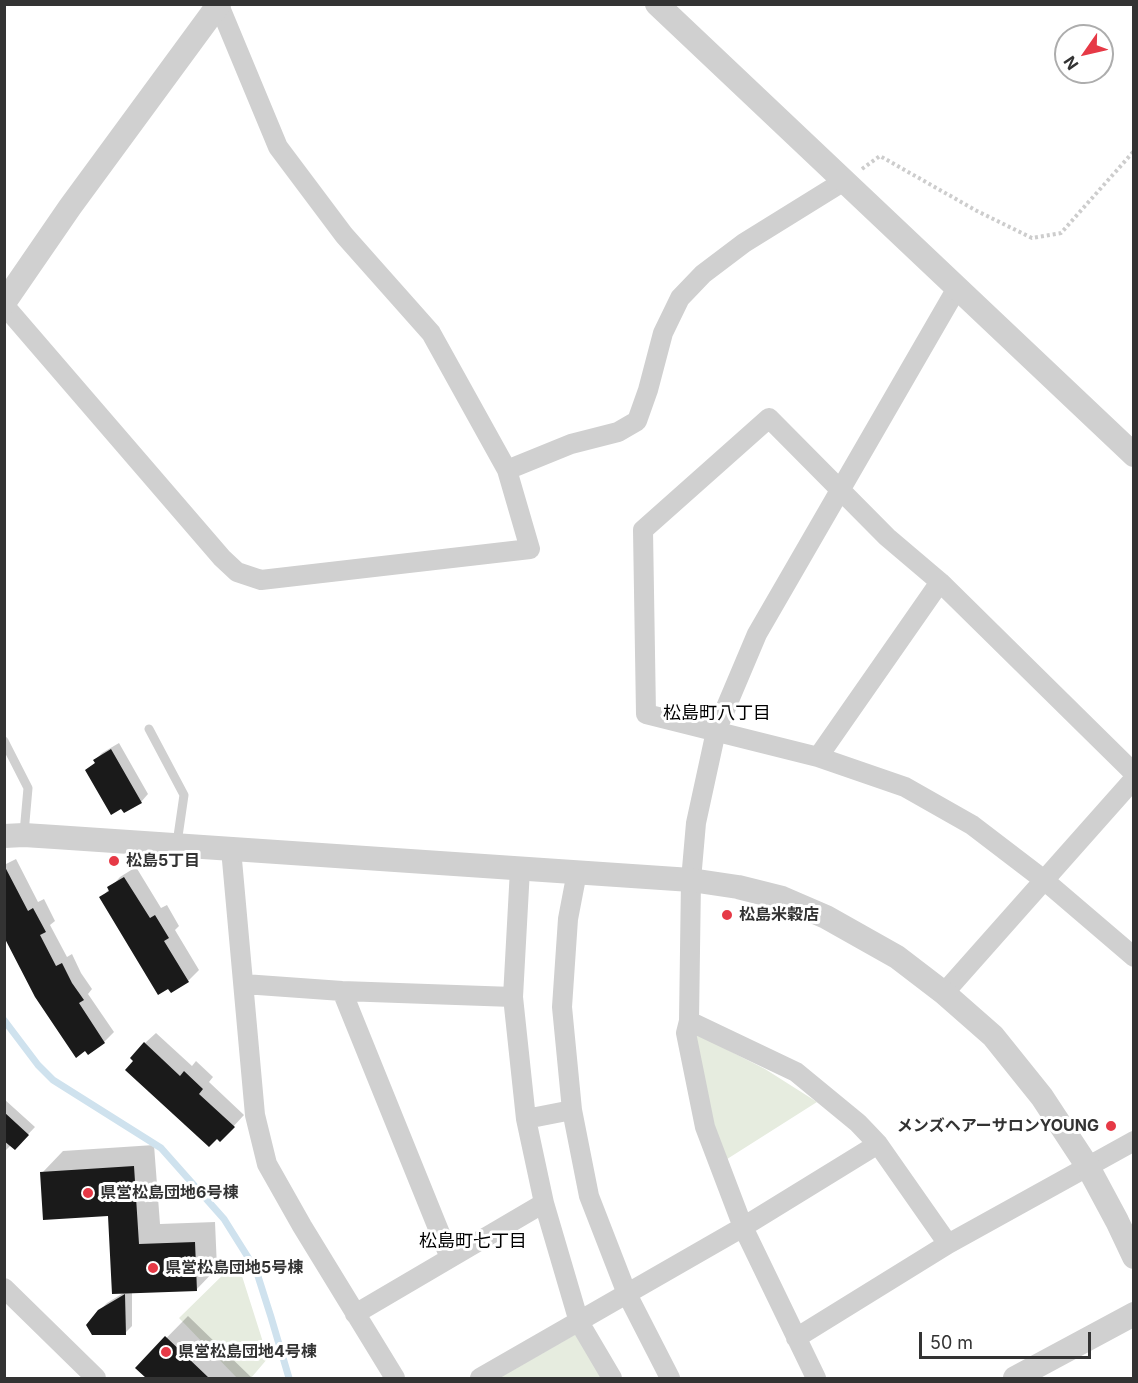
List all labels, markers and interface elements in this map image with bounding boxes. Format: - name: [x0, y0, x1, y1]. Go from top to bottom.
- north arrow: [1054, 24, 1114, 84]
- text: N: [1059, 52, 1082, 74]
- district label: 松島町八丁目: [663, 703, 771, 725]
- place label: 松島5丁目: [126, 851, 200, 871]
- marker: 松島5丁目: [107, 854, 121, 868]
- place label: 松島米穀店: [739, 905, 819, 925]
- marker: 松島米穀店: [720, 908, 734, 922]
- place label: メンズヘアーサロンYOUNG: [897, 1116, 1099, 1136]
- marker: メンズヘアーサロンYOUNG: [1104, 1119, 1118, 1133]
- place label: 県営松島団地6号棟: [100, 1183, 238, 1203]
- marker: 県営松島団地6号棟: [81, 1186, 95, 1200]
- district label: 松島町七丁目: [419, 1231, 527, 1253]
- place label: 県営松島団地5号棟: [165, 1258, 303, 1278]
- marker: 県営松島団地5号棟: [146, 1261, 160, 1275]
- scale bar: [922, 1320, 1094, 1358]
- text: 50 m: [930, 1332, 973, 1353]
- place label: 県営松島団地4号棟: [178, 1342, 317, 1362]
- marker: 県営松島団地4号棟: [159, 1345, 173, 1359]

